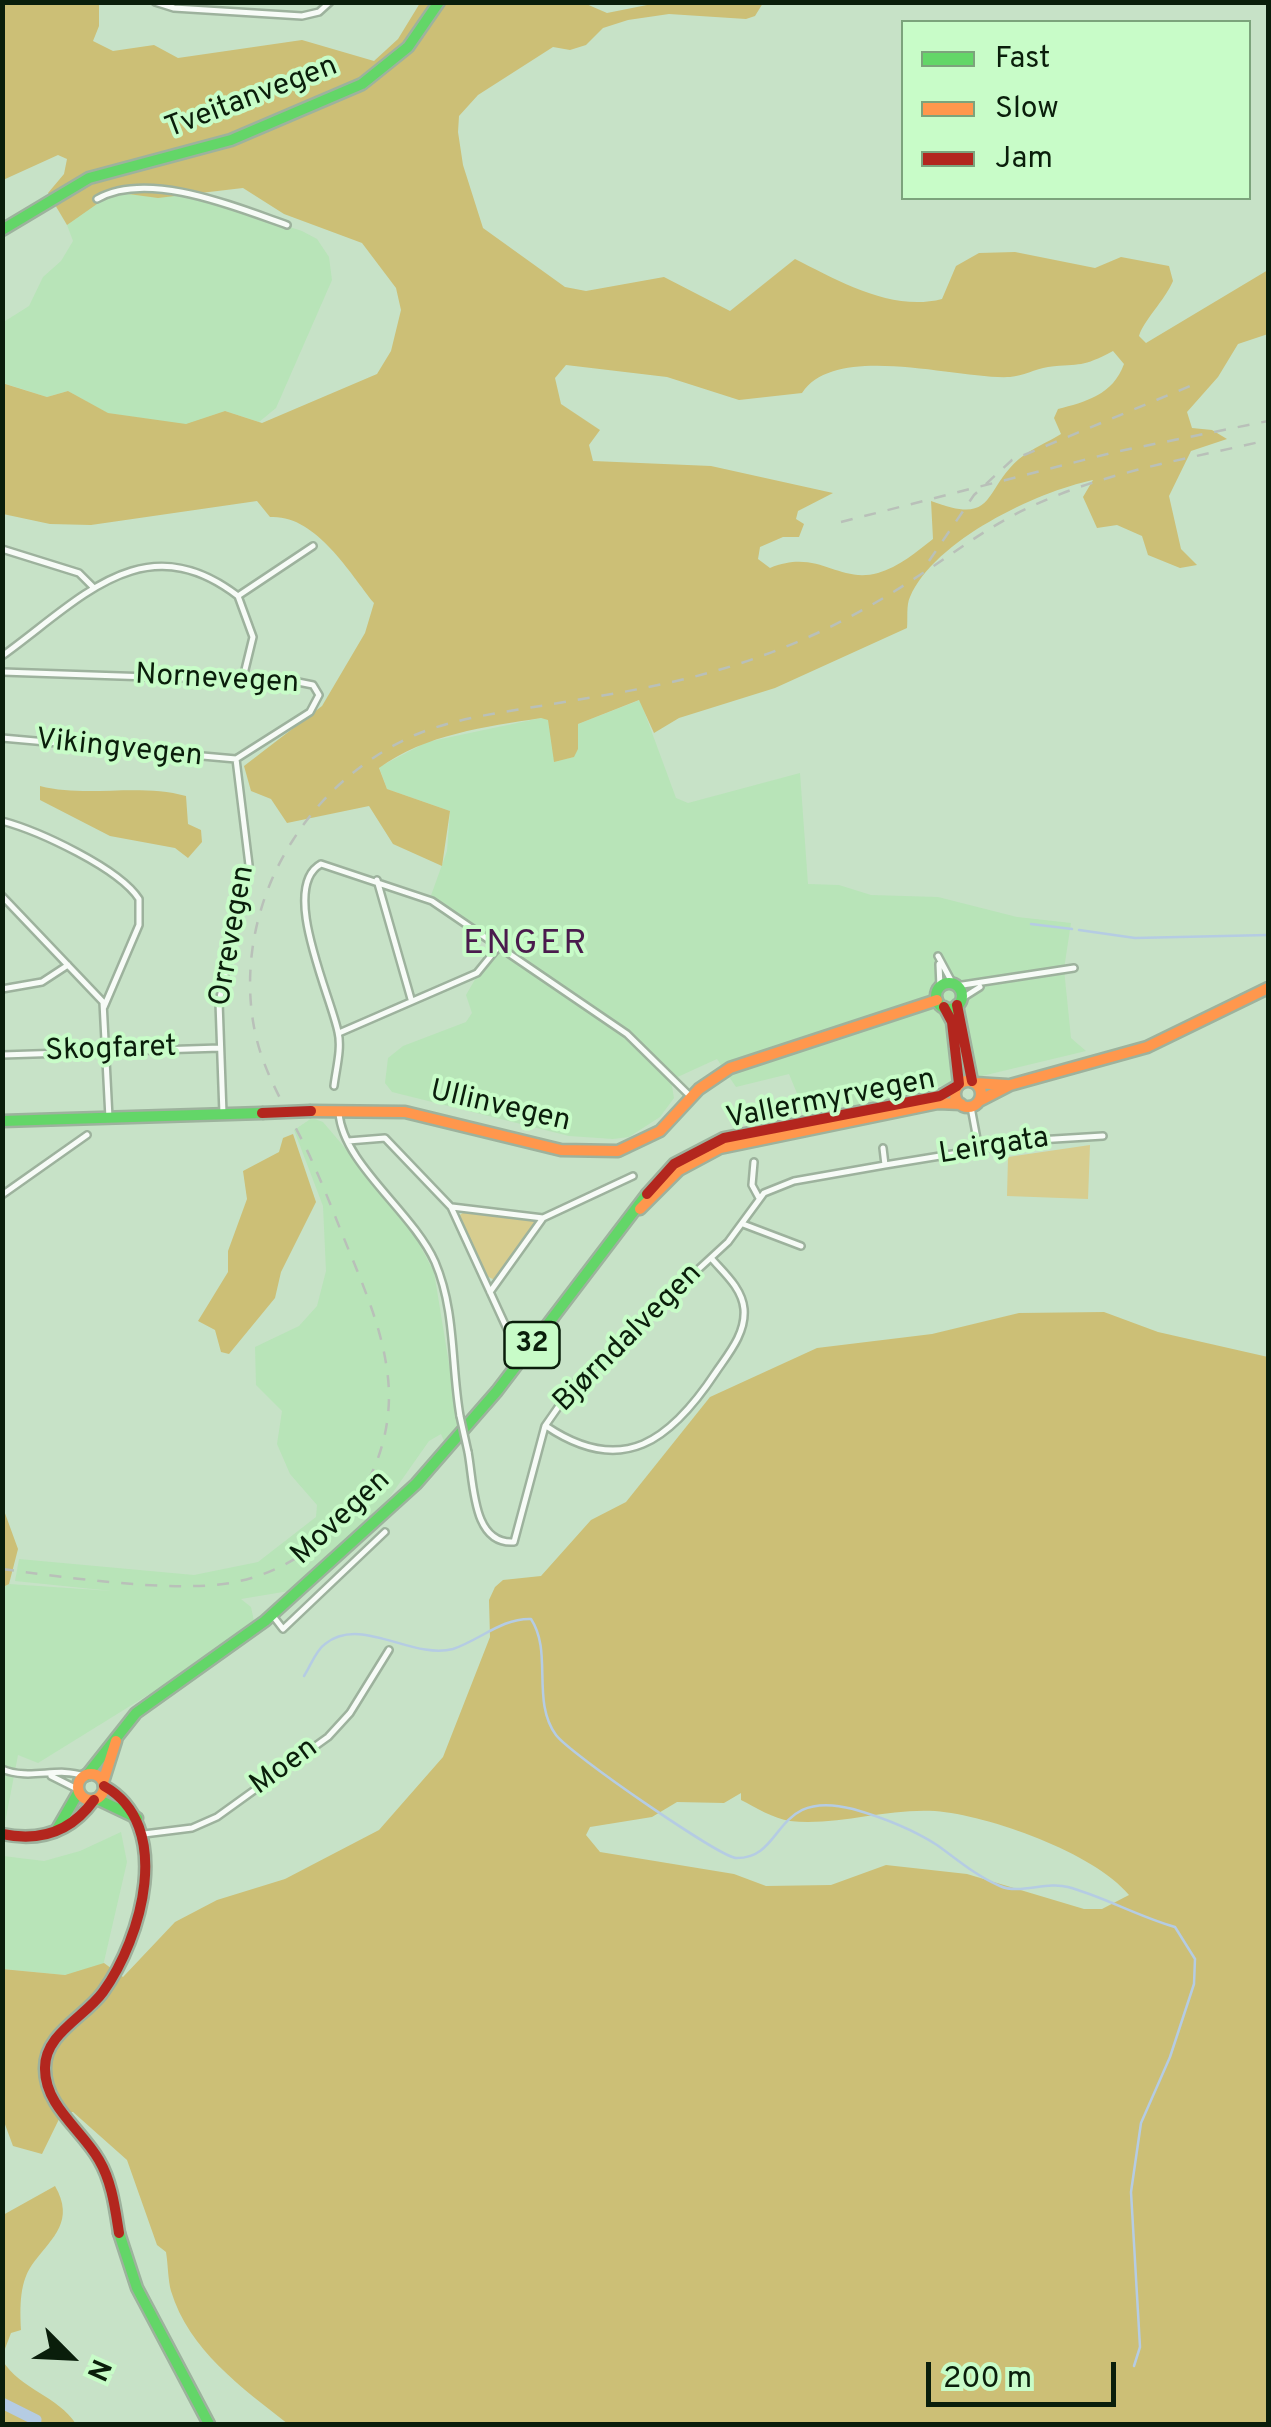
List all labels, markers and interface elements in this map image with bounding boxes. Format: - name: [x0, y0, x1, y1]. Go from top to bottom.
- legend: [901, 20, 1251, 200]
- text: Fast: [995, 41, 1050, 78]
- street label: Tveitanvegen: [161, 50, 343, 148]
- text: Slow: [995, 91, 1059, 128]
- text: Jam: [995, 141, 1053, 178]
- street label: Nornevegen: [134, 659, 300, 703]
- street label: Vikingvegen: [34, 723, 204, 777]
- street label: Orrevegen: [204, 863, 264, 1009]
- district label: ENGER: [463, 925, 589, 967]
- street label: Skogfaret: [45, 1031, 177, 1071]
- street label: Vallermyrvegen: [723, 1063, 939, 1139]
- street label: Ullinvegen: [426, 1074, 574, 1142]
- street label: Leirgata: [937, 1122, 1051, 1174]
- street label: Bjørndalvegen: [547, 1257, 711, 1421]
- road number: 32: [504, 1322, 560, 1368]
- street label: Movegen: [285, 1464, 399, 1574]
- street label: Moen: [244, 1731, 326, 1805]
- north arrow: [20, 2307, 120, 2407]
- scale bar: [931, 2342, 1121, 2404]
- text: N: [77, 2353, 118, 2386]
- text: 200 m: [943, 2361, 1032, 2398]

